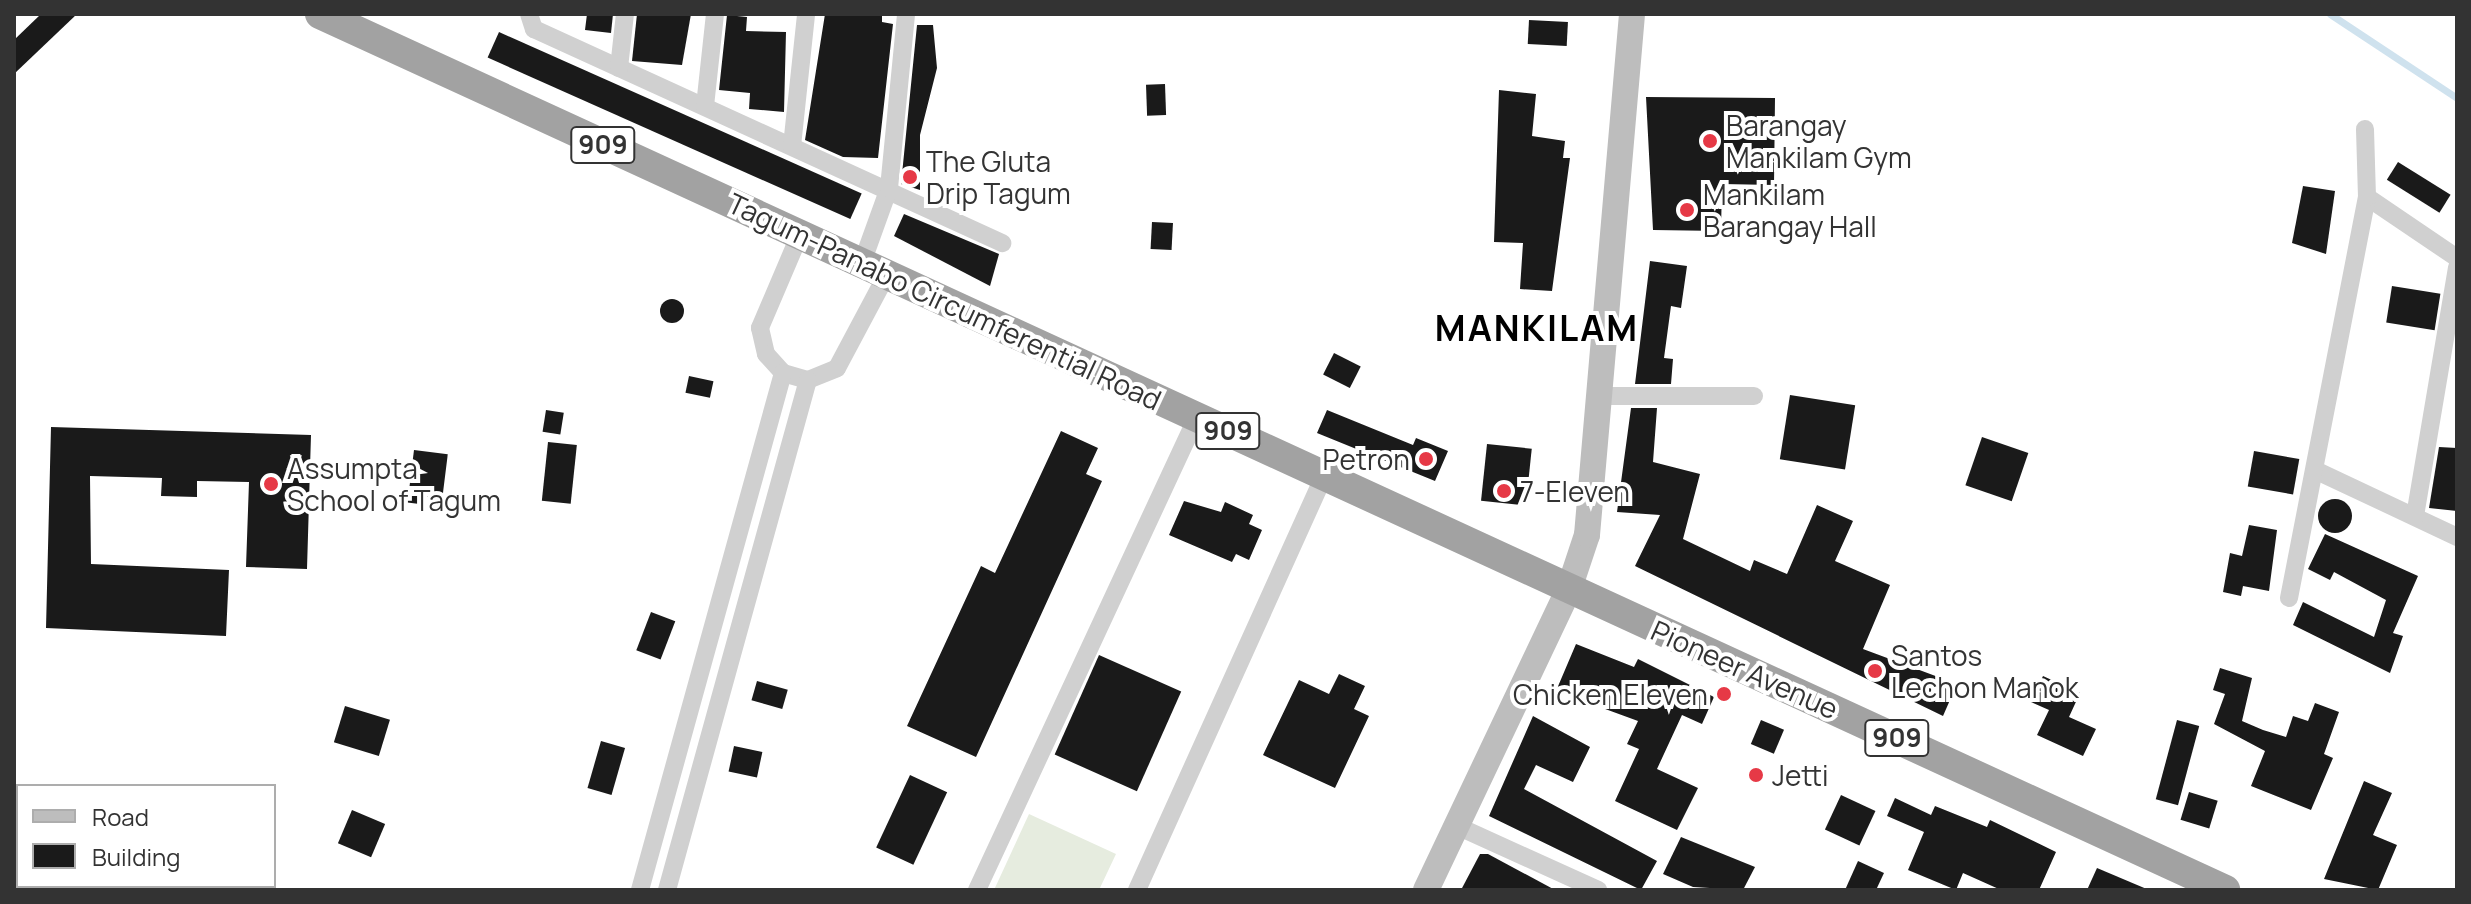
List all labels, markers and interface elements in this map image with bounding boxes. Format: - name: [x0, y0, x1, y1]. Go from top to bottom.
- place label: Barangay Mankilam Gym: [1726, 108, 1912, 174]
- road number: 909: [569, 123, 637, 167]
- marker: Barangay Mankilam Gym: [1701, 132, 1719, 150]
- place label: The Gluta Drip Tagum: [926, 144, 1071, 210]
- marker: The Gluta Drip Tagum: [901, 168, 919, 186]
- place label: Mankilam Barangay Hall: [1703, 177, 1877, 243]
- street label: Tagum-Panabo Circumferential Road: [723, 186, 1167, 416]
- marker: Mankilam Barangay Hall: [1678, 201, 1696, 219]
- district label: MANKILAM: [1435, 306, 1639, 350]
- road number: 909: [1194, 409, 1262, 453]
- place label: Petron: [1323, 442, 1410, 476]
- marker: Petron: [1417, 450, 1435, 468]
- place label: Assumpta School of Tagum: [287, 451, 501, 517]
- place label: 7-Eleven: [1520, 474, 1630, 508]
- marker: Assumpta School of Tagum: [262, 475, 280, 493]
- marker: 7-Eleven: [1495, 482, 1513, 500]
- street label: Pioneer Avenue: [1646, 613, 1844, 725]
- place label: Santos Lechon Manok: [1891, 638, 2079, 704]
- marker: Santos Lechon Manok: [1866, 662, 1884, 680]
- place label: Chicken Eleven: [1513, 677, 1708, 711]
- marker: Chicken Eleven: [1715, 685, 1733, 703]
- road number: 909: [1863, 716, 1931, 760]
- place label: Jetti: [1772, 758, 1829, 792]
- marker: Jetti: [1747, 766, 1765, 784]
- legend: [16, 784, 276, 888]
- text: Road: [92, 800, 149, 833]
- text: Building: [92, 840, 180, 873]

